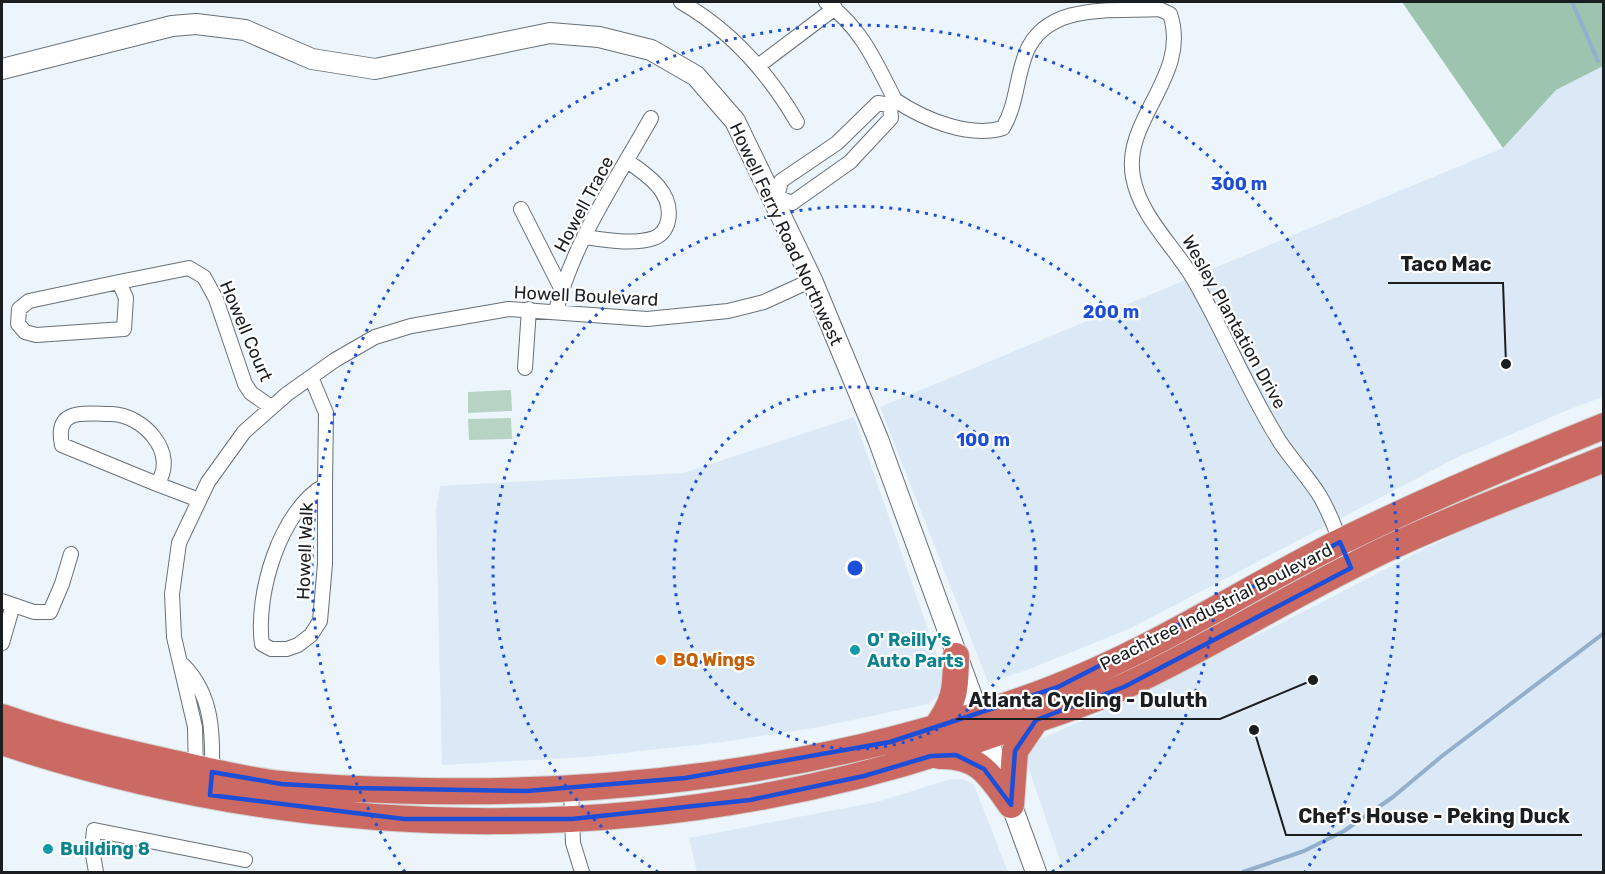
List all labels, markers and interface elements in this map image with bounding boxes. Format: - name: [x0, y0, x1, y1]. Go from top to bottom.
- street label: Howell Ferry Road Northwest: [725, 119, 847, 349]
- street label: Howell Trace: [550, 152, 618, 256]
- text: 300 m: [1211, 173, 1267, 195]
- street label: Wesley Plantation Drive: [1177, 231, 1291, 413]
- callout: Taco Mac: [1388, 245, 1503, 283]
- text: Taco Mac: [1400, 252, 1492, 276]
- street label: Howell Court: [215, 277, 277, 385]
- street label: Howell Boulevard: [513, 281, 659, 311]
- text: 200 m: [1083, 301, 1139, 323]
- text: 100 m: [956, 429, 1010, 451]
- street label: Howell Walk: [292, 501, 318, 600]
- street label: Peachtree Industrial Boulevard: [1096, 539, 1336, 675]
- centre of rings: [845, 558, 865, 578]
- place label: O' Reilly's Auto Parts: [867, 629, 964, 672]
- marker: O' Reilly's Auto Parts: [848, 643, 862, 657]
- place label: BQ Wings: [673, 649, 755, 671]
- marker: BQ Wings: [654, 653, 668, 667]
- callout: Atlanta Cycling - Duluth: [956, 681, 1220, 719]
- text: Atlanta Cycling - Duluth: [968, 688, 1208, 712]
- callout: Chef's House - Peking Duck: [1286, 797, 1582, 835]
- text: Chef's House - Peking Duck: [1298, 804, 1570, 828]
- place label: Building 8: [60, 838, 150, 860]
- marker: Building 8: [41, 842, 55, 856]

